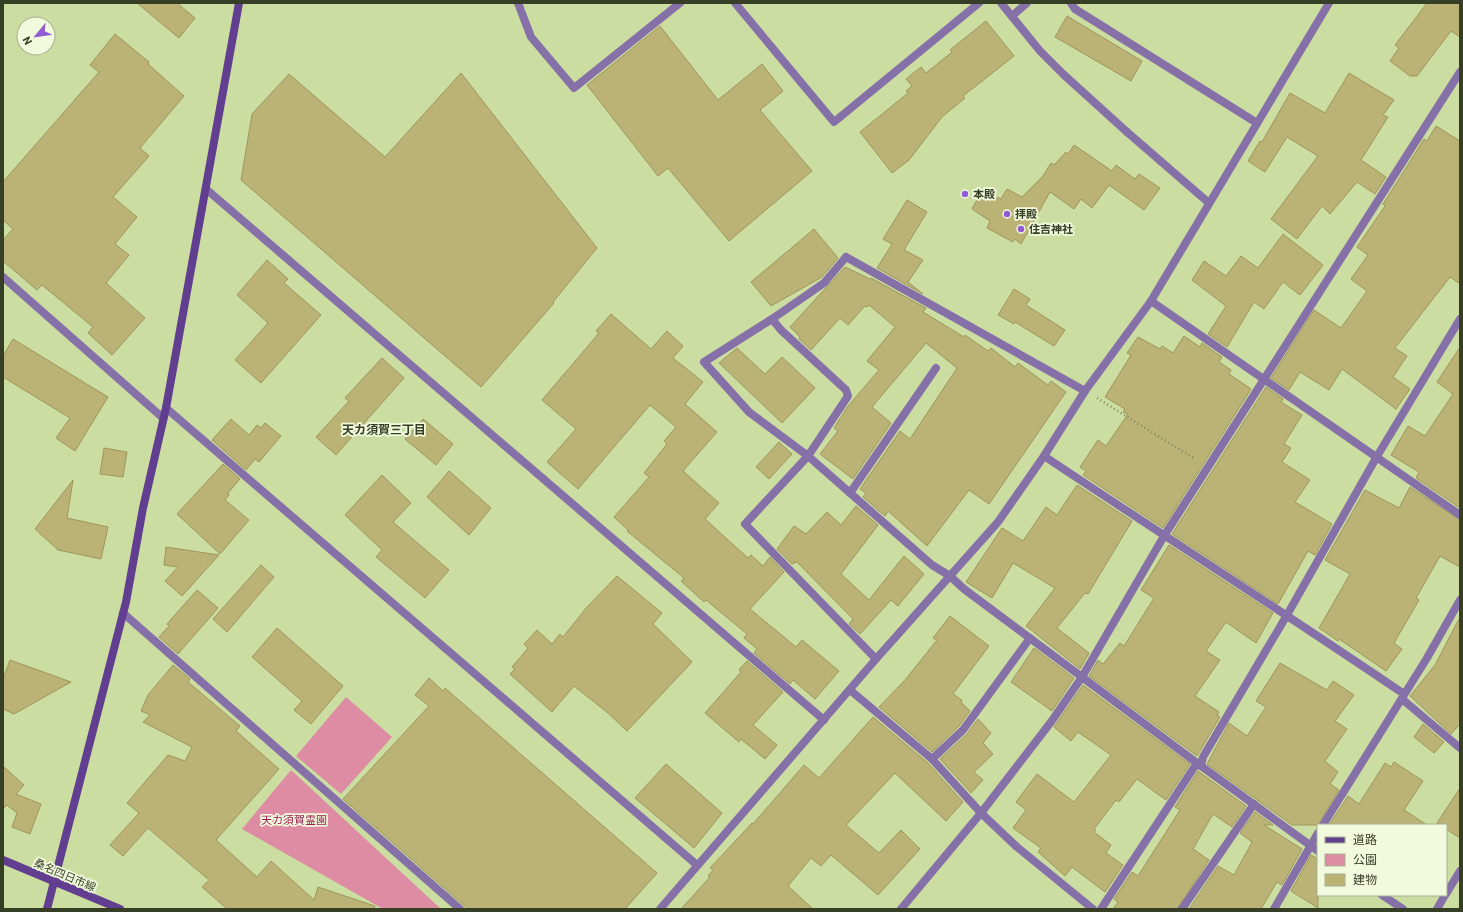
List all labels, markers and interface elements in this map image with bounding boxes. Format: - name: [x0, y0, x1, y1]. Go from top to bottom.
- north arrow: [16, 16, 56, 56]
- text: N: [19, 35, 34, 47]
- place label: 本殿: [973, 187, 995, 200]
- marker: 本殿: [960, 189, 970, 199]
- place label: 拝殿: [1015, 207, 1037, 220]
- marker: 拝殿: [1002, 209, 1012, 219]
- place label: 住吉神社: [1029, 222, 1073, 235]
- marker: 住吉神社: [1016, 224, 1026, 234]
- district label: 天カ須賀三丁目: [342, 422, 426, 436]
- park label: 天カ須賀霊園: [261, 813, 327, 826]
- legend: [1317, 824, 1447, 896]
- text: 道路: [1353, 832, 1377, 846]
- text: 公園: [1353, 852, 1377, 866]
- street label: 桑名四日市線: [32, 856, 98, 893]
- text: 建物: [1353, 872, 1377, 886]

